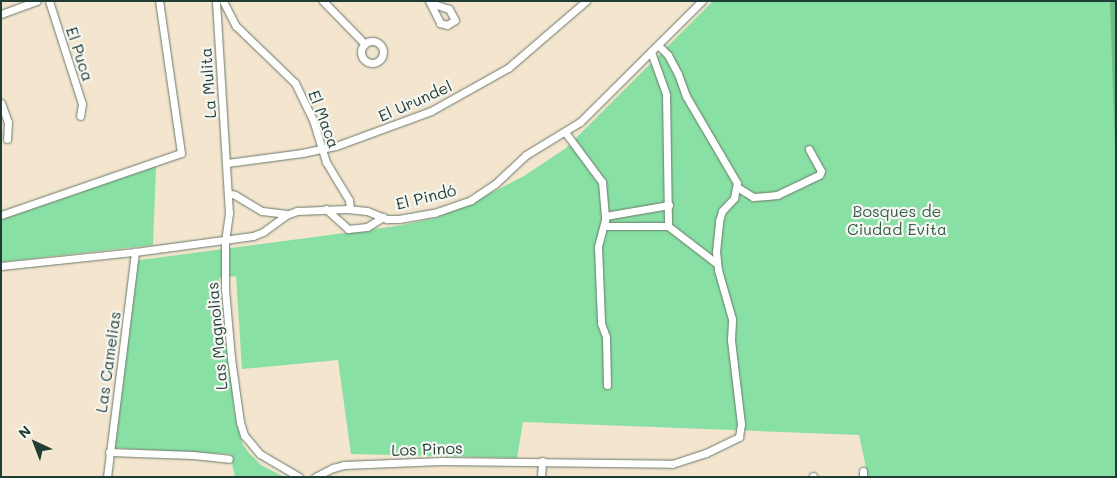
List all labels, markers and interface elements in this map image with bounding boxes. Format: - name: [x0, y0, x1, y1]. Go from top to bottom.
- street label: El Puca: [62, 24, 98, 84]
- street label: La Mulita: [196, 47, 220, 119]
- street label: El Urundel: [375, 76, 455, 126]
- street label: El Maca: [304, 87, 344, 151]
- street label: El Pindó: [394, 180, 458, 214]
- park label: Bosques de Ciudad Evita: [847, 201, 947, 239]
- street label: Las Magnolias: [203, 281, 231, 391]
- street label: Las Camelias: [91, 310, 125, 414]
- north arrow: [10, 418, 60, 468]
- text: N: [14, 421, 35, 442]
- street label: Los Pinos: [391, 438, 463, 460]

